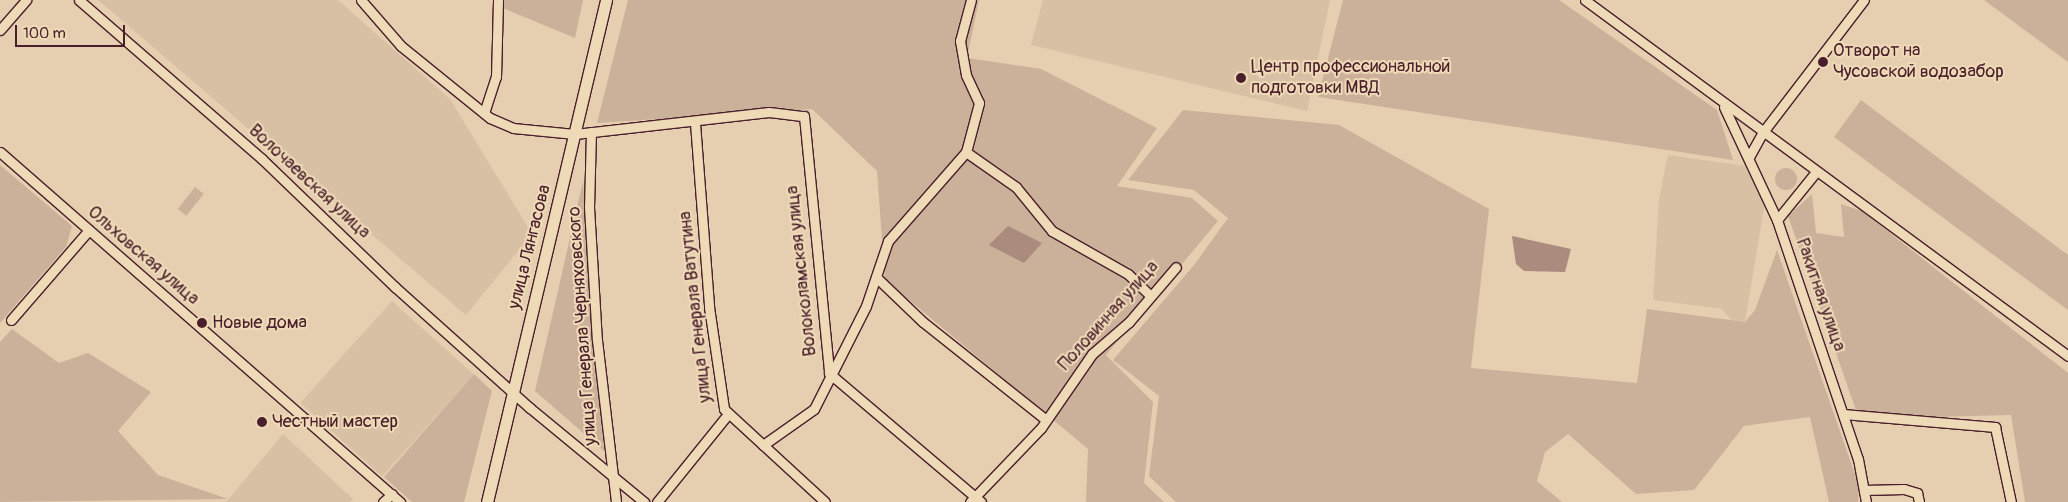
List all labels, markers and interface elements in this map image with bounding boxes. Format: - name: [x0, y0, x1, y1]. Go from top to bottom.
- scale bar: [18, 15, 128, 47]
- text: 100 m: [23, 24, 66, 43]
- place label: Отворот на Чусовской водозабор: [1833, 41, 2004, 84]
- marker: Отворот на Чусовской водозабор: [1817, 56, 1829, 68]
- place label: Центр профессиональной подготовки МВД: [1251, 57, 1450, 100]
- marker: Центр профессиональной подготовки МВД: [1235, 72, 1247, 84]
- street label: Волочаевская улица: [244, 120, 374, 244]
- street label: улица Лянгасова: [504, 183, 556, 311]
- street label: Волоколамская улица: [782, 185, 822, 357]
- street label: Ольховская улица: [83, 202, 203, 310]
- street label: улица Генерала Черняховского: [564, 206, 602, 446]
- street label: улица Генерала Ватутина: [675, 210, 717, 404]
- street label: Ракитная улица: [1791, 236, 1849, 354]
- street label: Половинная улица: [1054, 257, 1164, 375]
- place label: Новые дома: [212, 312, 307, 334]
- marker: Новые дома: [196, 317, 208, 329]
- place label: Честный мастер: [272, 411, 398, 433]
- marker: Честный мастер: [256, 416, 268, 428]

